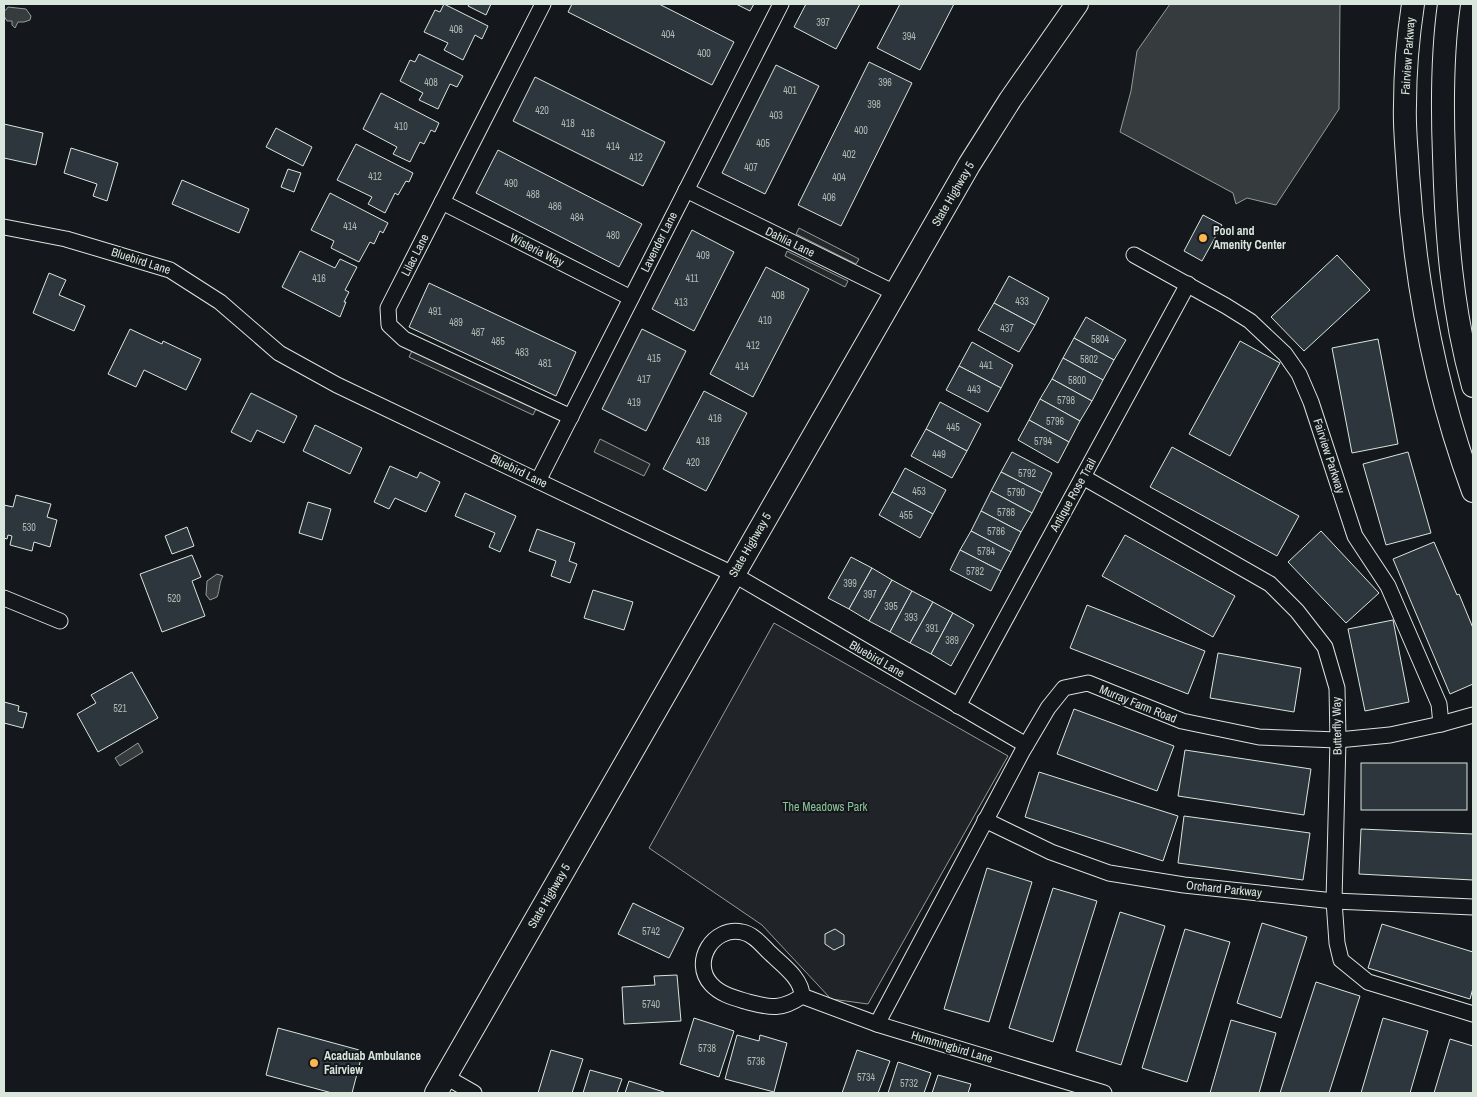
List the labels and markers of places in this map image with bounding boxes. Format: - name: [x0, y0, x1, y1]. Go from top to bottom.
- place label: Pool and Amenity Center: [1213, 223, 1286, 253]
- marker: Pool and Amenity Center: [1197, 232, 1209, 244]
- place label: Acaduab Ambulance Fairview: [324, 1048, 422, 1078]
- marker: Acaduab Ambulance Fairview: [308, 1057, 320, 1069]

